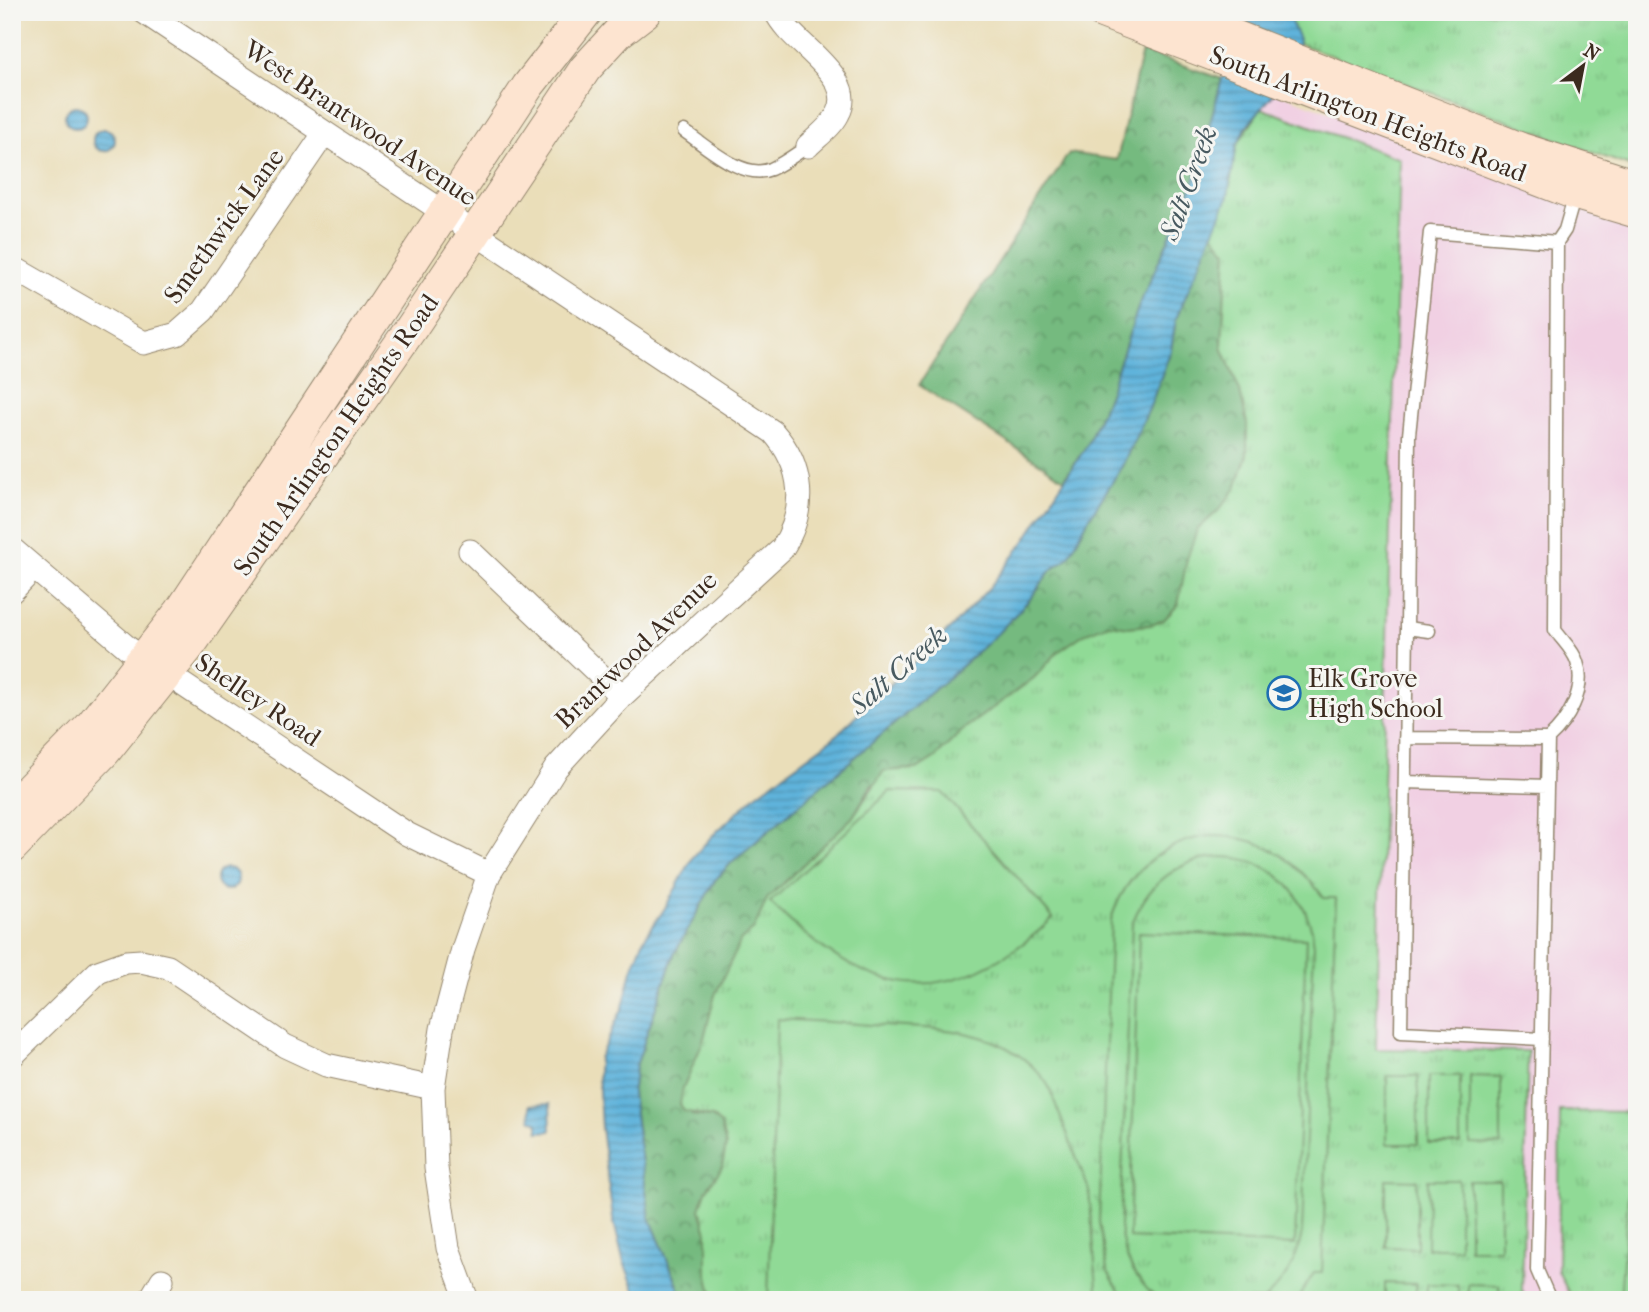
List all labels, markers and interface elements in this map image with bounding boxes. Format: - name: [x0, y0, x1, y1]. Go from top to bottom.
- north arrow: [1548, 32, 1618, 102]
- street label: West Brantwood Avenue: [237, 33, 482, 213]
- street label: South Arlington Heights Road: [1205, 39, 1531, 189]
- text: N: [1580, 39, 1604, 66]
- water label: Salt Creek: [1152, 121, 1224, 245]
- street label: Smethwick Lane: [157, 142, 291, 310]
- street label: South Arlington Heights Road: [227, 288, 446, 582]
- street label: Brantwood Avenue: [549, 565, 723, 735]
- water label: Salt Creek: [842, 619, 954, 722]
- street label: Shelley Road: [189, 647, 327, 754]
- place label: Elk Grove High School: [1308, 663, 1443, 724]
- school or university icon: Elk Grove High School: [1265, 674, 1303, 712]

